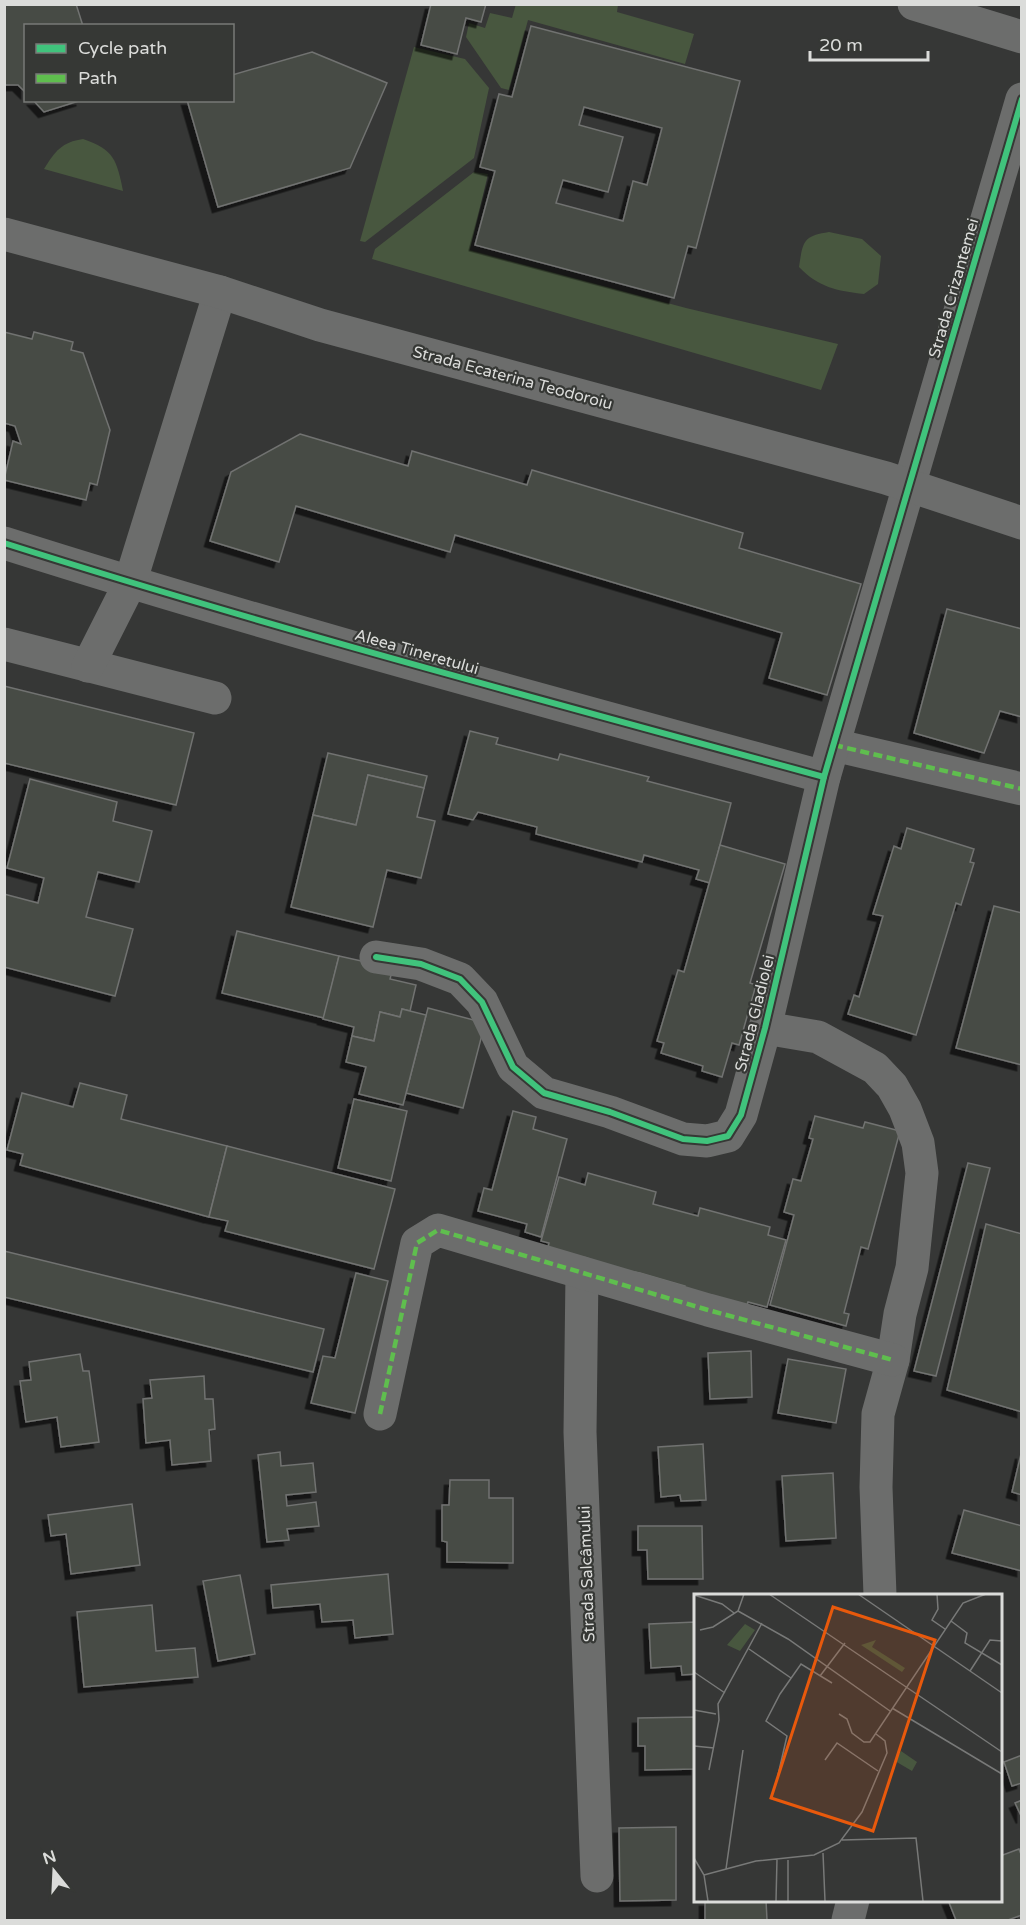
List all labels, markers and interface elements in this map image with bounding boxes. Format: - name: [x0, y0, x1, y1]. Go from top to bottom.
- legend: [24, 24, 234, 102]
- scale bar: [810, 24, 928, 62]
- text: 20 m: [819, 34, 863, 56]
- text: Cycle path: [78, 37, 167, 59]
- text: Path: [78, 67, 117, 89]
- street label: Strada Crizantemei: [924, 216, 983, 360]
- street label: Strada Ecaterina Teodoroiu: [411, 342, 615, 414]
- street label: Aleea Tineretului: [352, 625, 481, 679]
- street label: Strada Gladiolei: [731, 953, 779, 1074]
- street label: Strada Salcâmului: [575, 1505, 599, 1642]
- inset map: [694, 1594, 1002, 1901]
- north arrow: [24, 1841, 84, 1901]
- text: N: [40, 1846, 59, 1869]

